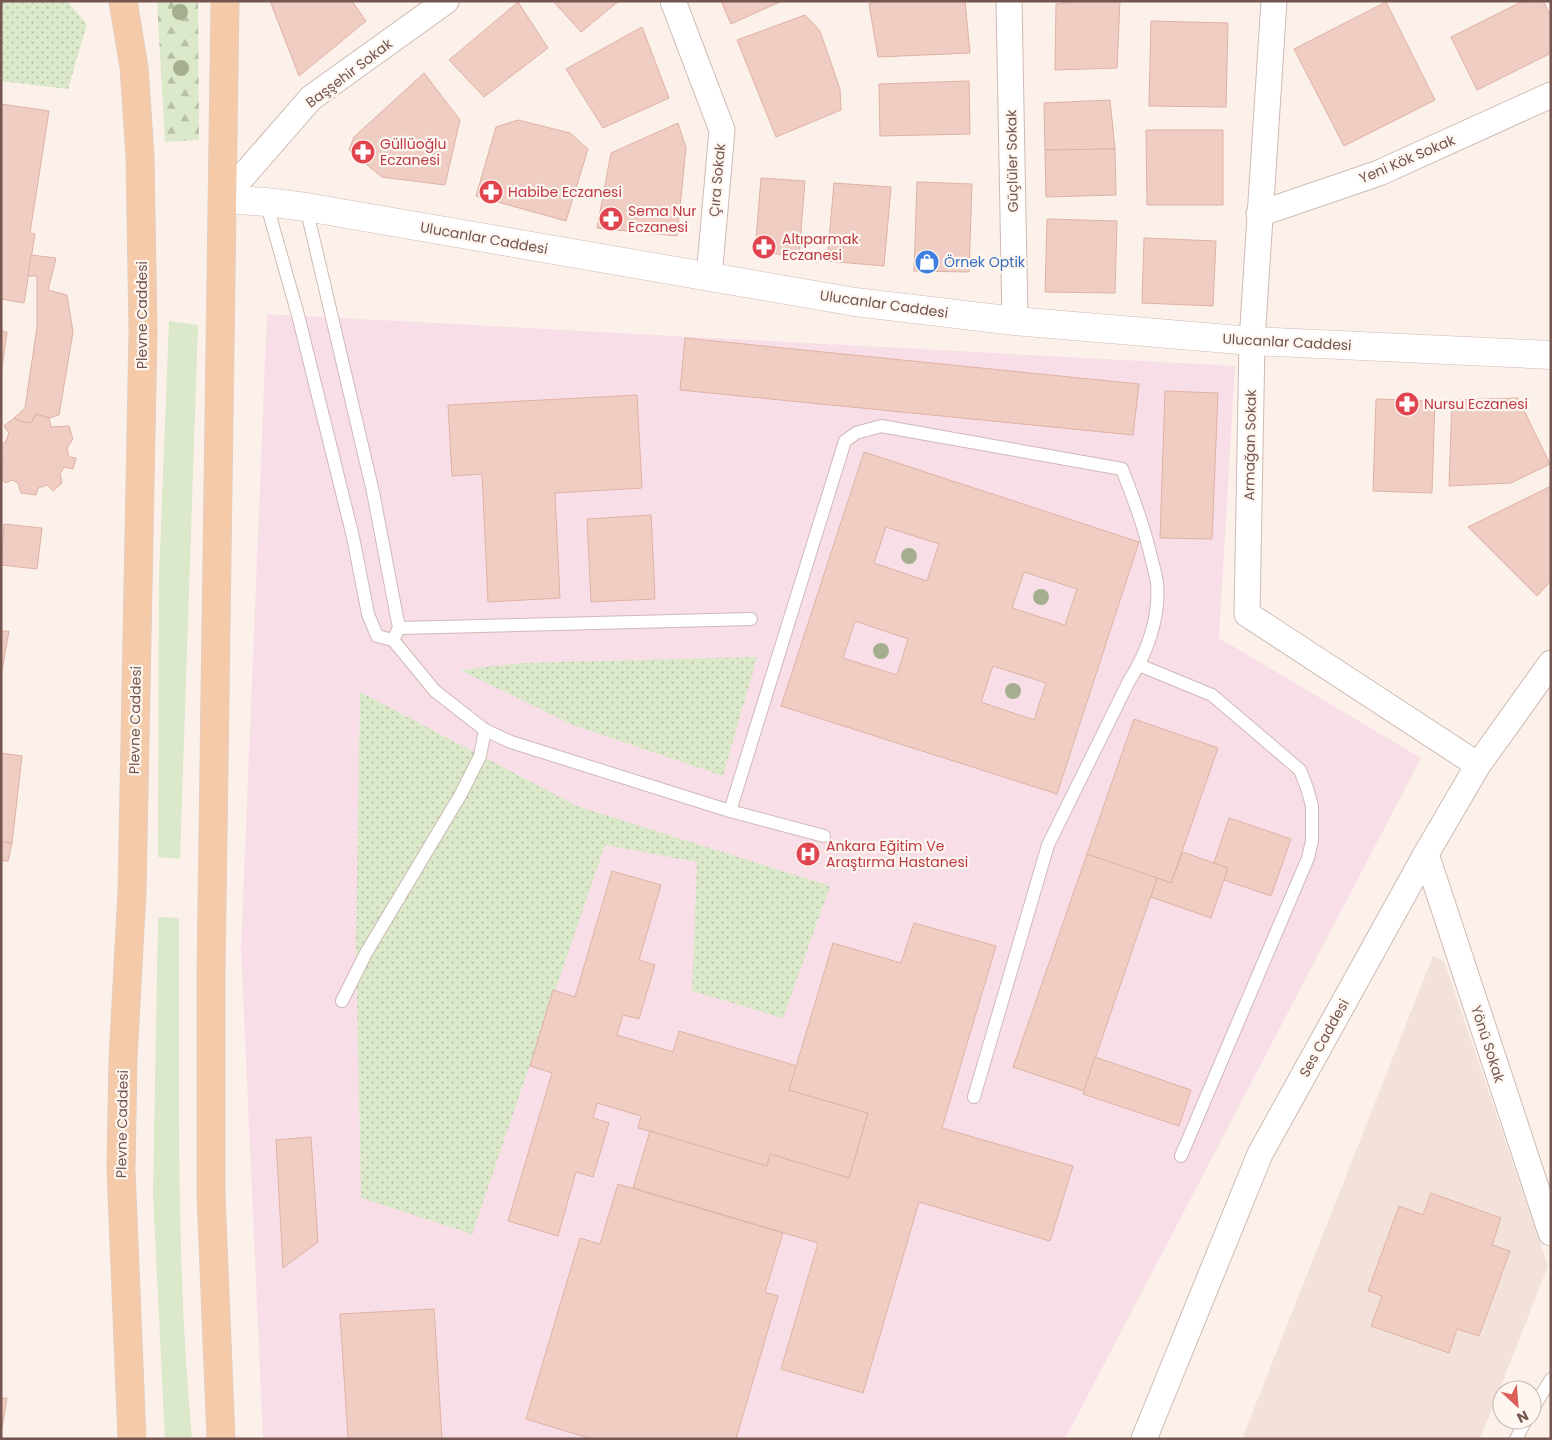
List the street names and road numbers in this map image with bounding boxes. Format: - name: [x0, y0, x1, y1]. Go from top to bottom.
- street label: Başşehir Sokak: [302, 33, 397, 112]
- street label: Güçlüler Sokak: [1001, 109, 1023, 213]
- street label: Yeni Kök Sokak: [1356, 129, 1459, 188]
- street label: Çıra Sokak: [704, 142, 730, 218]
- street label: Ulucanlar Caddesi: [419, 217, 549, 259]
- street label: Plevne Caddesi: [132, 261, 152, 369]
- street label: Ulucanlar Caddesi: [819, 285, 949, 323]
- street label: Ulucanlar Caddesi: [1222, 329, 1352, 355]
- street label: Armağan Sokak: [1239, 388, 1261, 501]
- street label: Plevne Caddesi: [124, 666, 146, 774]
- street label: Ses Caddesi: [1294, 995, 1354, 1081]
- street label: Yönü Sokak: [1466, 1003, 1510, 1086]
- street label: Plevne Caddesi: [111, 1070, 133, 1178]

